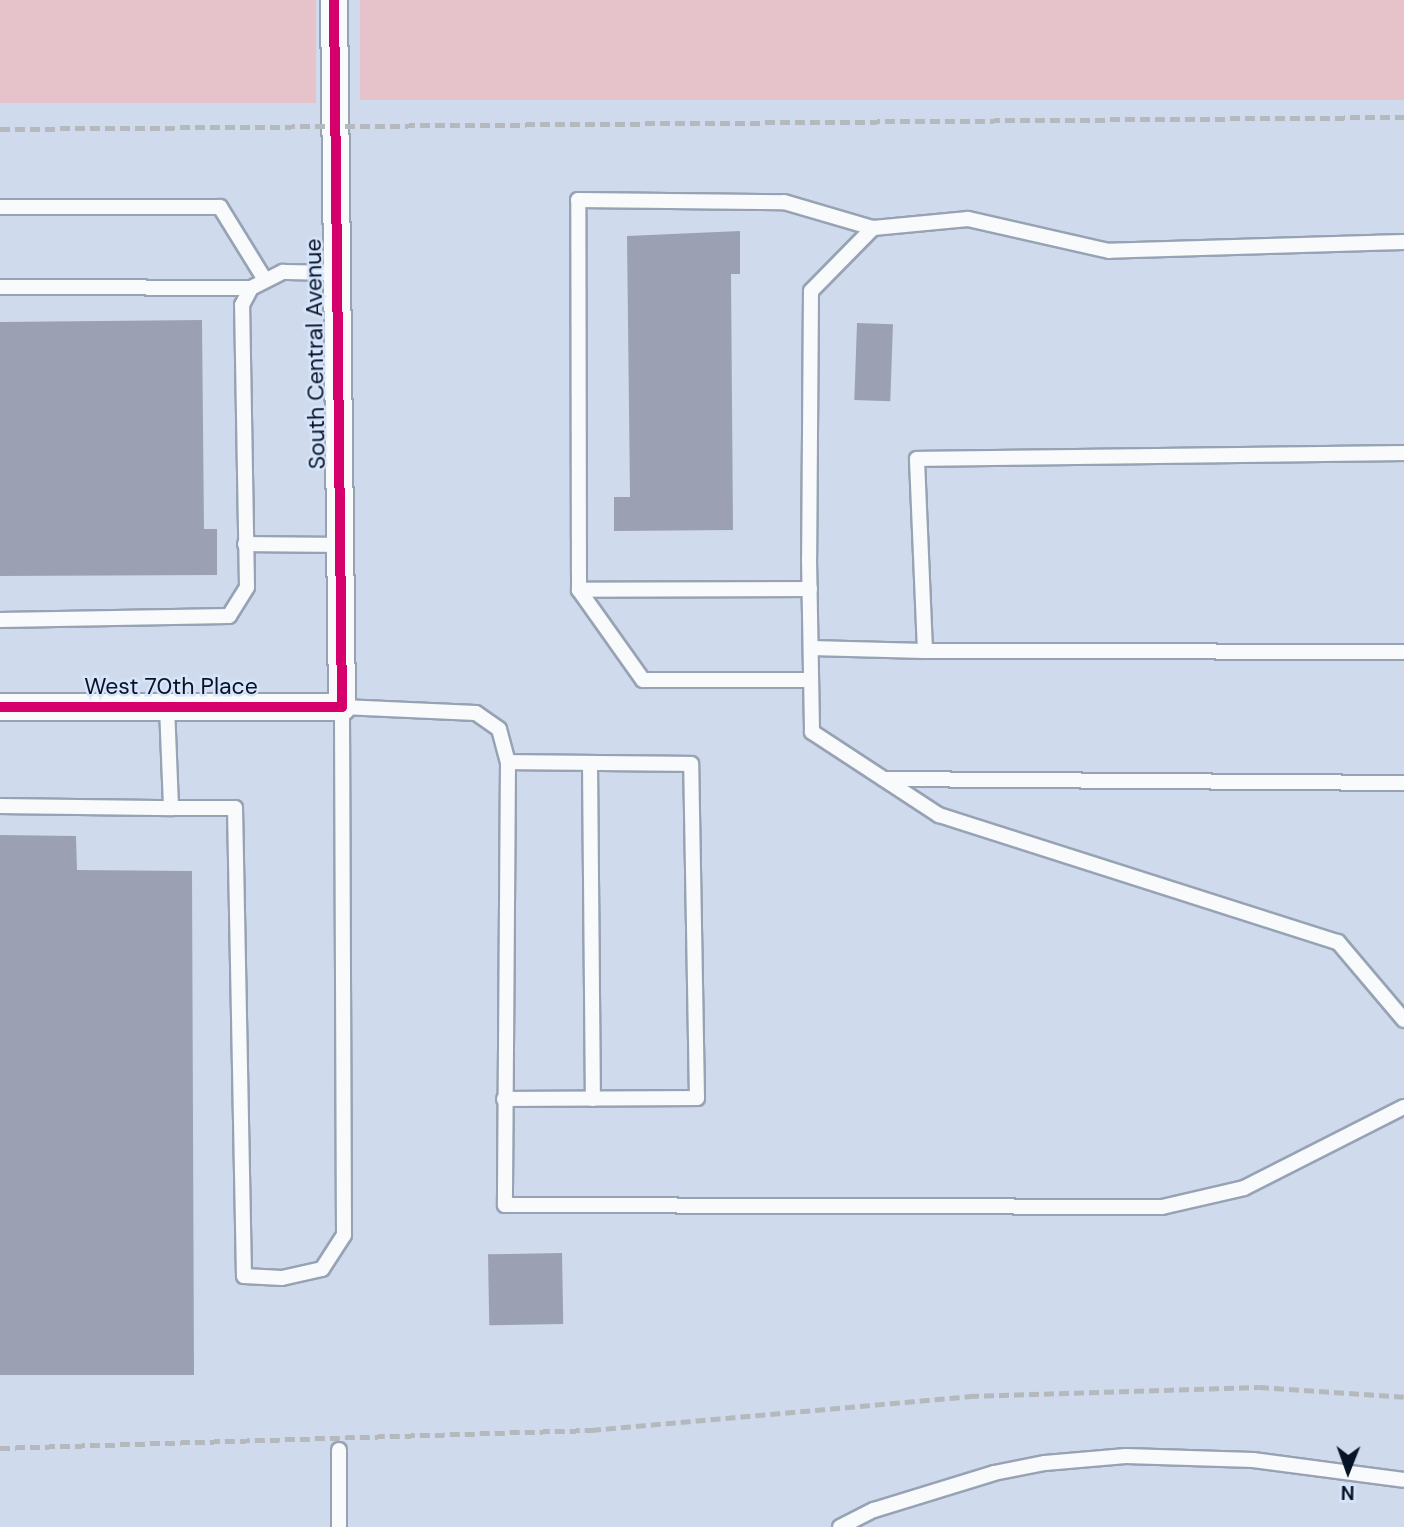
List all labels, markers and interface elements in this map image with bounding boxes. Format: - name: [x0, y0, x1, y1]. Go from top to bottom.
- street label: South Central Avenue: [299, 238, 331, 470]
- street label: West 70th Place: [84, 672, 258, 700]
- north arrow: [1313, 1436, 1383, 1506]
- text: N: [1340, 1480, 1355, 1505]

